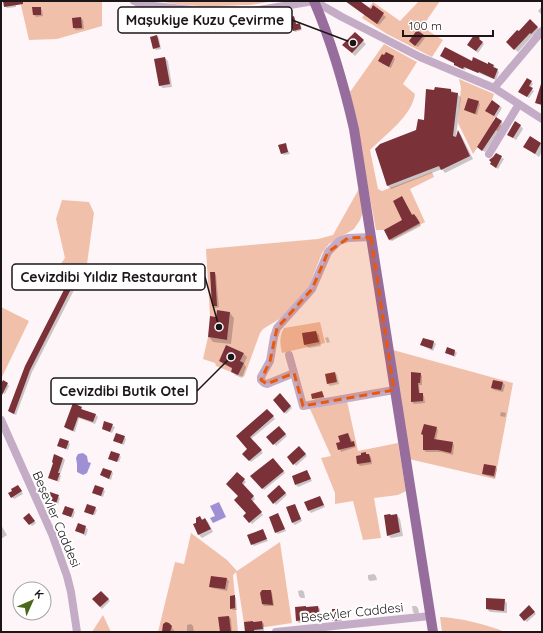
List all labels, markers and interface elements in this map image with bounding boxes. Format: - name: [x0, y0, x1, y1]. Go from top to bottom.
- callout: Maşukiye Kuzu Çevirme: [118, 7, 292, 33]
- text: Maşukiye Kuzu Çevirme: [126, 11, 284, 29]
- scale bar: [403, 12, 493, 38]
- text: 100 m: [409, 18, 442, 33]
- callout: Cevizdibi Yıldız Restaurant: [12, 264, 205, 290]
- text: Cevizdibi Yıldız Restaurant: [21, 268, 198, 286]
- callout: Cevizdibi Butik Otel: [51, 378, 197, 404]
- text: Cevizdibi Butik Otel: [59, 382, 189, 400]
- street label: Beşevler Caddesi: [29, 468, 85, 570]
- north arrow: [12, 581, 52, 621]
- text: K: [32, 586, 47, 601]
- street label: Beşevler Caddesi: [300, 599, 404, 625]

